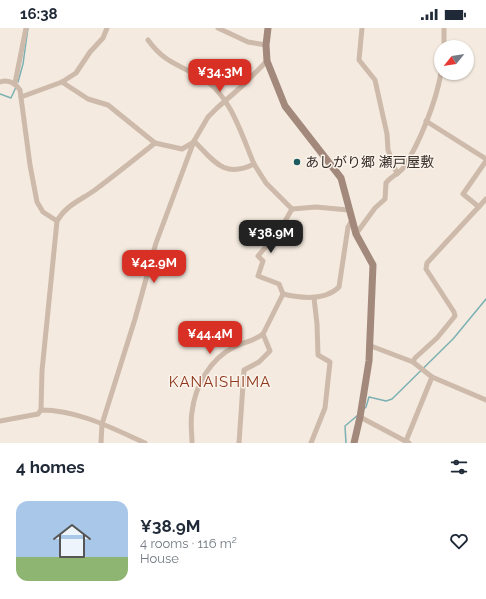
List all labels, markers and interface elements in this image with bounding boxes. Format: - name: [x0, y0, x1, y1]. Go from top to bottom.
- text: 16:38: [20, 5, 58, 23]
- north arrow: [434, 40, 474, 80]
- map controls: [434, 40, 474, 80]
- pin: ¥34.3M: [187, 59, 253, 93]
- text: ¥34.3M: [197, 64, 243, 79]
- place label: あしがり郷 瀬戸屋敷: [305, 154, 435, 170]
- marker: あしがり郷 瀬戸屋敷: [292, 157, 302, 167]
- pin: ¥38.9M: [238, 220, 304, 254]
- text: ¥38.9M: [248, 225, 294, 240]
- pin: ¥42.9M: [121, 250, 187, 284]
- text: ¥42.9M: [131, 255, 177, 270]
- pin: ¥44.4M: [177, 321, 243, 355]
- text: ¥44.4M: [187, 326, 233, 341]
- district label: KANAISHIMA: [169, 373, 271, 391]
- icon: filters: [448, 456, 470, 478]
- text: 4 homes: [16, 457, 85, 477]
- text: ¥38.9M: [140, 516, 200, 536]
- icon: home: [48, 517, 96, 565]
- icon: heart: [448, 530, 470, 552]
- text: 4 rooms · 116 m²: [140, 536, 237, 551]
- text: House: [140, 551, 179, 566]

